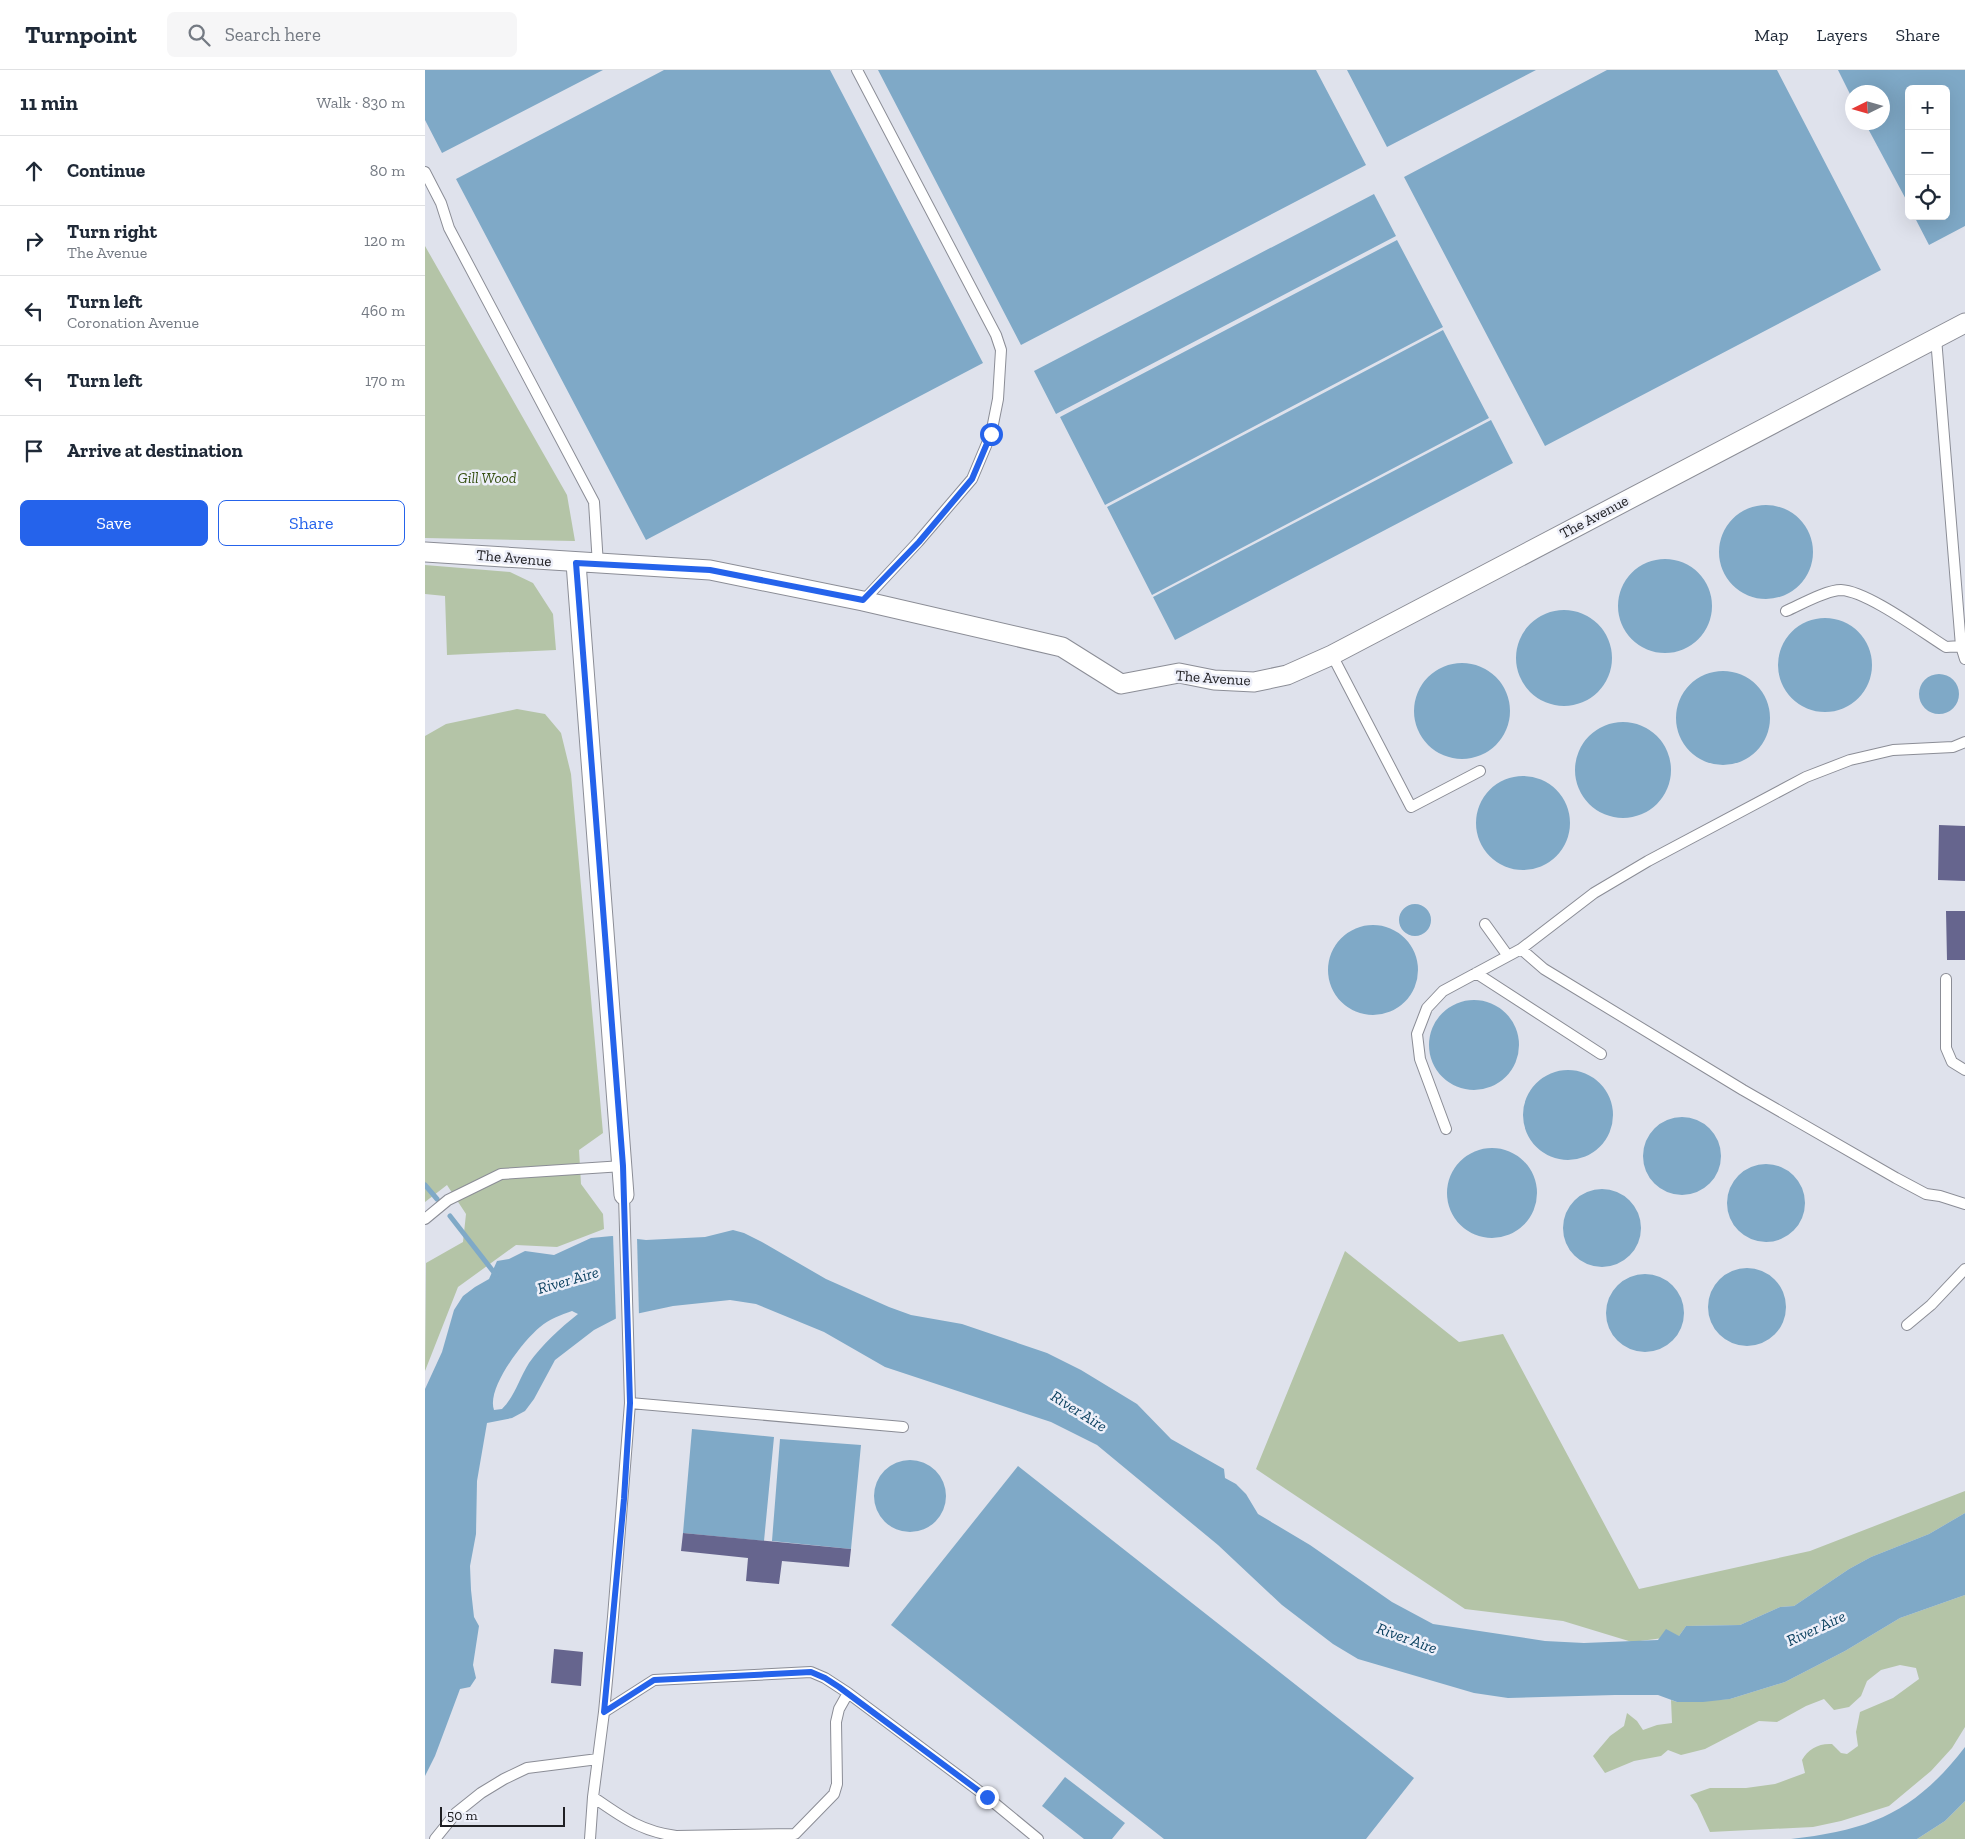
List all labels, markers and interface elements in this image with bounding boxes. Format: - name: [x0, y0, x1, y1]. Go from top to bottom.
- search box: [167, 12, 517, 57]
- text: Turnpoint: [25, 20, 137, 49]
- icon: search: [185, 21, 213, 49]
- text: Search here: [225, 23, 321, 46]
- text: Map: [1754, 24, 1789, 46]
- text: Layers: [1817, 24, 1868, 46]
- text: Share: [1896, 24, 1940, 46]
- north arrow: [1845, 85, 1890, 130]
- map controls: [1905, 85, 1950, 220]
- button: +: [1905, 85, 1950, 130]
- text: 11 min: [20, 90, 78, 115]
- text: Walk · 830 m: [317, 93, 405, 112]
- button: −: [1905, 130, 1950, 175]
- icon: ahead: [20, 157, 48, 185]
- text: Continue: [67, 159, 145, 182]
- text: 80 m: [370, 161, 405, 180]
- button: locate: [1905, 175, 1950, 220]
- text: Turn right: [67, 220, 157, 243]
- icon: right: [20, 227, 48, 255]
- text: 120 m: [364, 231, 405, 250]
- text: The Avenue: [67, 243, 147, 262]
- text: Turn left: [67, 290, 142, 313]
- icon: left: [20, 297, 48, 325]
- text: 460 m: [361, 301, 405, 320]
- text: Coronation Avenue: [67, 313, 199, 332]
- icon: left: [20, 367, 48, 395]
- text: Turn left: [67, 369, 142, 392]
- text: 170 m: [365, 371, 405, 390]
- route start: [980, 423, 1003, 446]
- icon: arrive: [20, 437, 48, 465]
- text: Arrive at destination: [67, 439, 243, 462]
- park label: Gill Wood: [458, 469, 517, 487]
- street label: The Avenue: [1557, 491, 1631, 543]
- button: Save: [20, 500, 208, 546]
- button: Share: [218, 500, 405, 546]
- street label: The Avenue: [476, 546, 552, 570]
- street label: The Avenue: [1175, 666, 1251, 690]
- water label: River Aire: [535, 1262, 601, 1298]
- water label: River Aire: [1047, 1386, 1111, 1436]
- water label: River Aire: [1783, 1606, 1849, 1650]
- water label: River Aire: [1374, 1618, 1440, 1658]
- route end: [976, 1786, 999, 1809]
- scale bar: [440, 1804, 565, 1827]
- text: 50 m: [447, 1807, 478, 1824]

